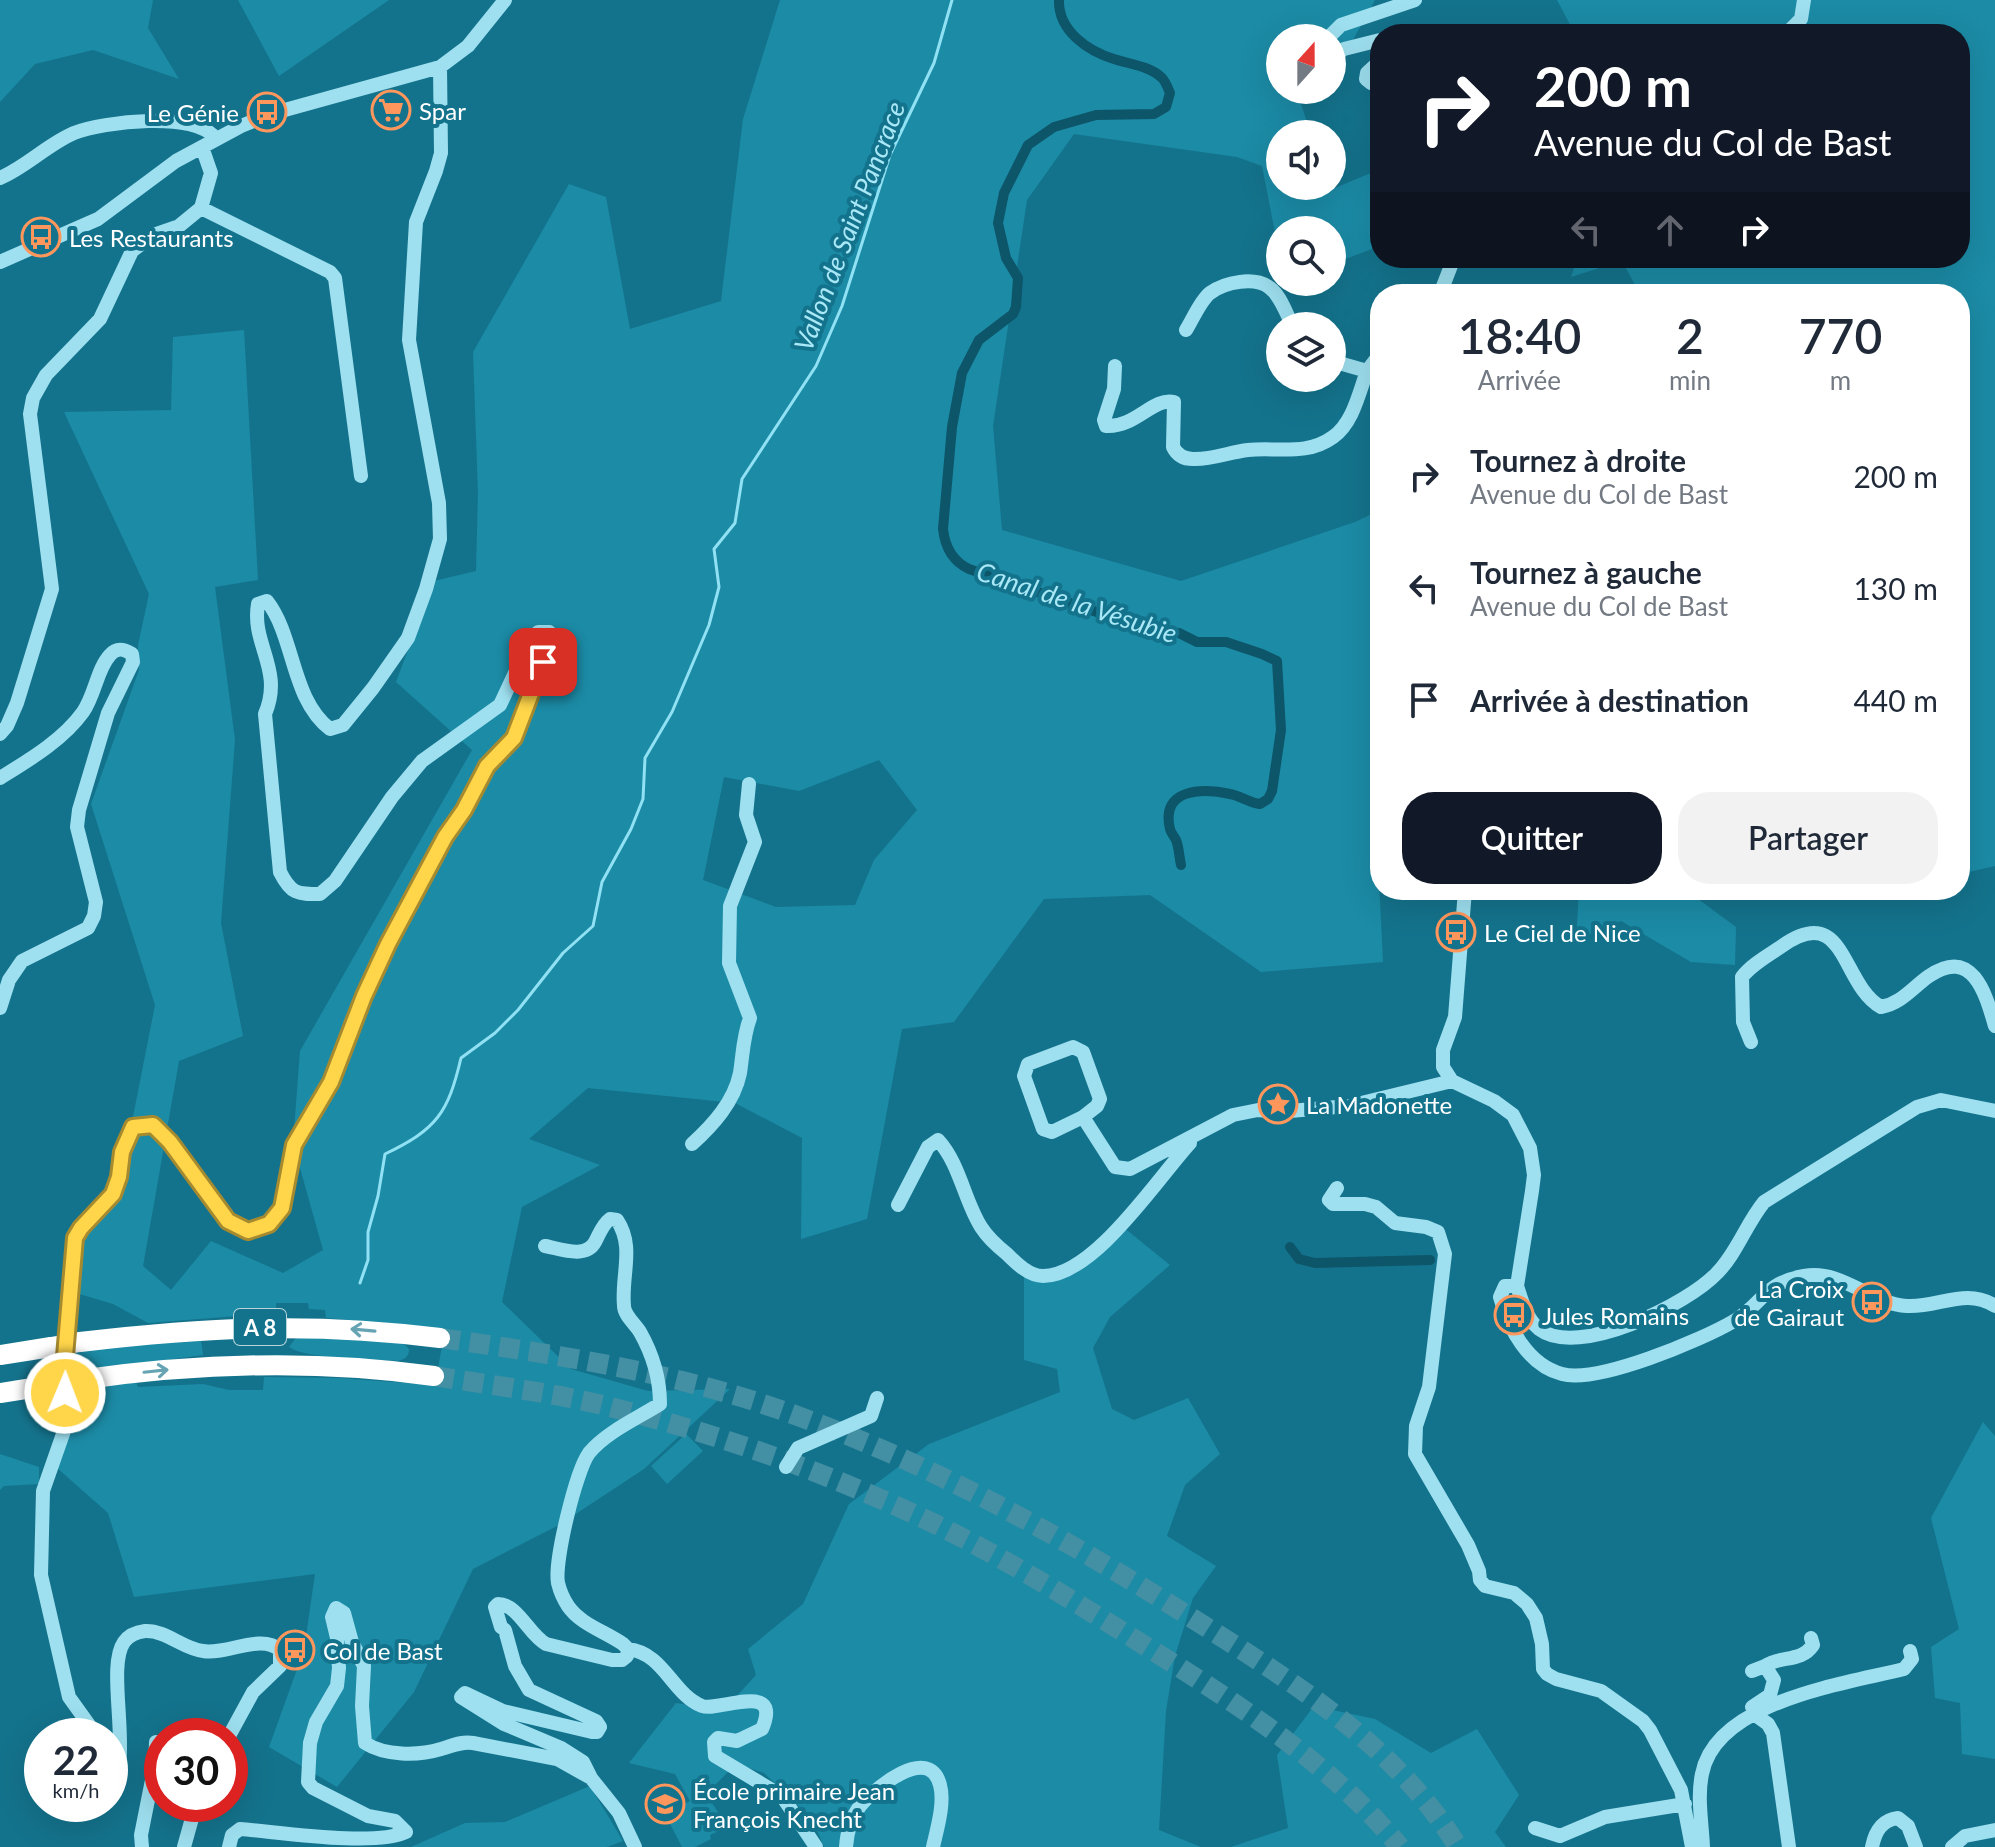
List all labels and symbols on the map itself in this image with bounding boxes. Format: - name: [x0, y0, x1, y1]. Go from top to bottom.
- north arrow: [1266, 24, 1346, 104]
- supermarket icon: Spar: [370, 89, 412, 131]
- bus stop icon: Le Génie: [246, 91, 288, 133]
- place label: Spar: [419, 96, 466, 125]
- water label: Vallon de Saint Pancrace: [787, 97, 911, 355]
- place label: Le Génie: [147, 98, 239, 127]
- bus stop icon: Les Restaurants: [20, 216, 62, 258]
- place label: Les Restaurants: [69, 223, 234, 252]
- water label: Canal de la Vésubie: [973, 555, 1181, 649]
- pin: [509, 628, 577, 696]
- bus stop icon: Le Ciel de Nice: [1435, 911, 1477, 953]
- place label: Le Ciel de Nice: [1484, 918, 1641, 947]
- place icon: La Madonette: [1257, 1083, 1299, 1125]
- place label: La Madonette: [1306, 1090, 1452, 1119]
- place label: La Croix de Gairaut: [1734, 1274, 1844, 1331]
- bus stop icon: La Croix de Gairaut: [1851, 1281, 1893, 1323]
- bus stop icon: Jules Romains: [1493, 1294, 1535, 1336]
- place label: Jules Romains: [1542, 1301, 1689, 1330]
- road number: A 8: [234, 1309, 286, 1345]
- one-way arrow: [350, 1322, 377, 1337]
- position arrow: [23, 1351, 107, 1435]
- one-way arrow: [142, 1363, 169, 1378]
- bus stop icon: Col de Bast: [274, 1629, 316, 1671]
- place label: Col de Bast: [323, 1636, 443, 1665]
- speed limit sign: 30: [144, 1718, 248, 1822]
- place label: École primaire Jean François Knecht: [693, 1776, 895, 1833]
- school or university icon: École primaire Jean François Knecht: [644, 1783, 686, 1825]

